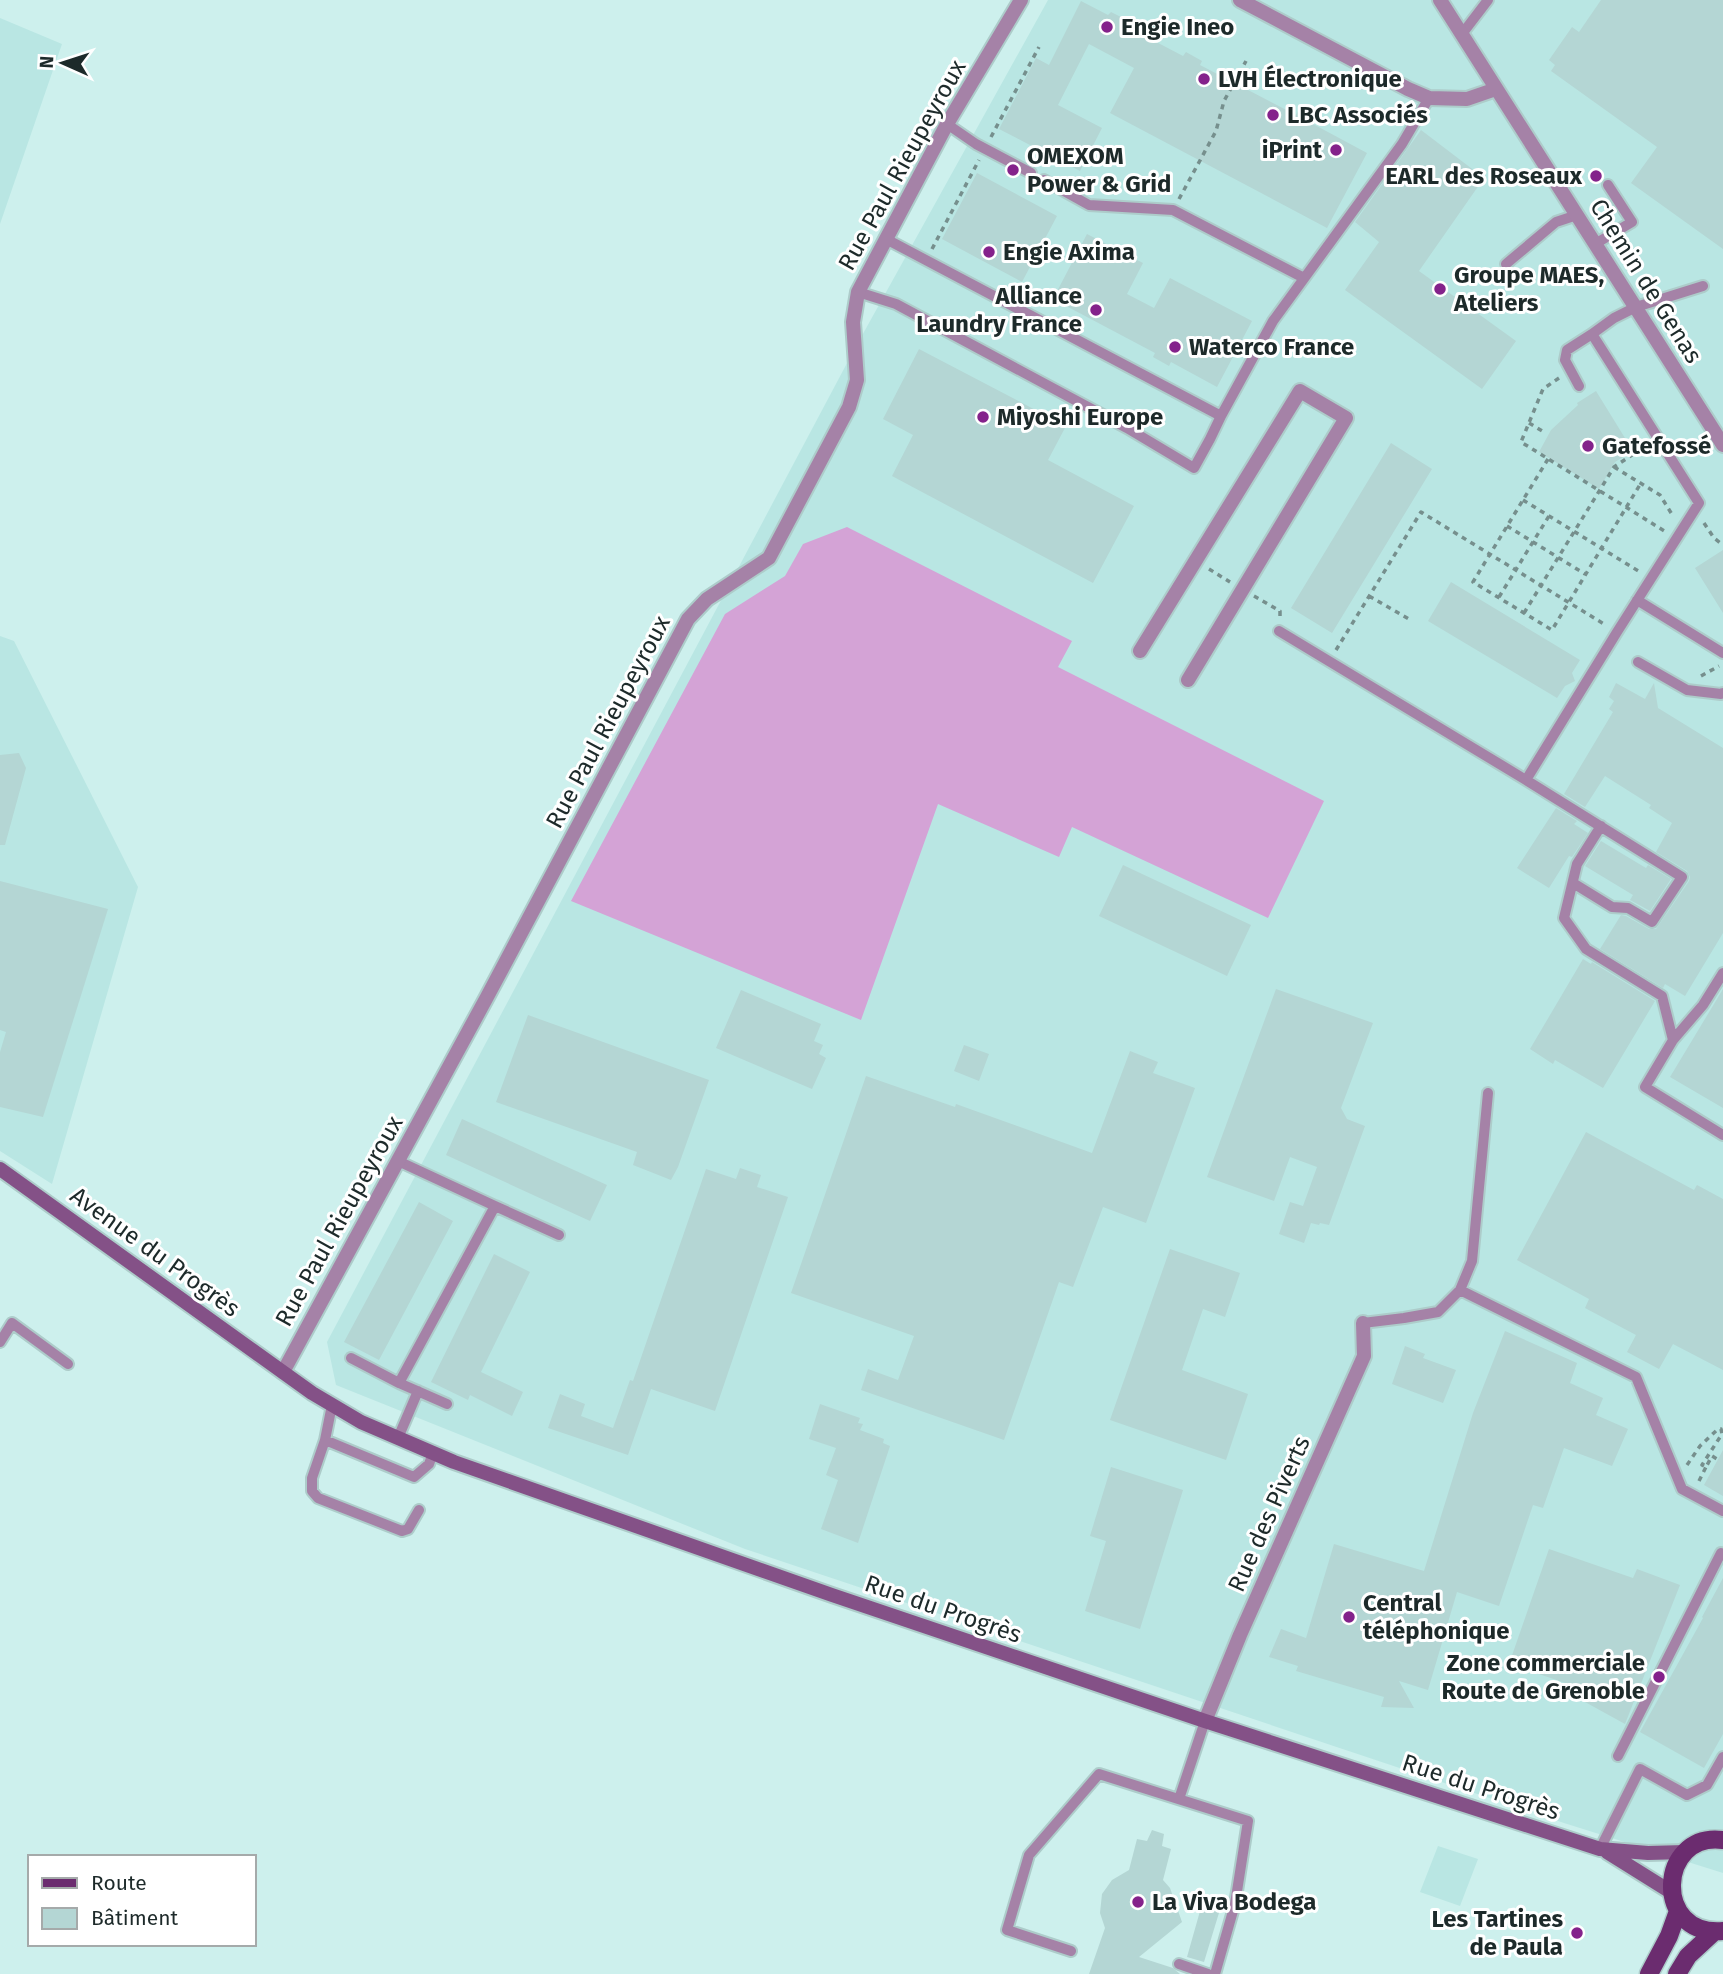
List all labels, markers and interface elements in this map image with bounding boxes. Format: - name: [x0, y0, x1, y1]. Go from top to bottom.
- place label: Engie Ineo: [1121, 13, 1234, 41]
- marker: Engie Ineo: [1099, 19, 1115, 35]
- north arrow: [28, 28, 98, 98]
- street label: Rue Paul Rieupeyroux: [832, 54, 972, 275]
- text: N: [35, 55, 58, 69]
- place label: LVH Électronique: [1218, 64, 1402, 93]
- marker: LVH Électronique: [1196, 71, 1212, 87]
- place label: LBC Associés: [1287, 101, 1428, 129]
- marker: LBC Associés: [1265, 107, 1281, 123]
- place label: iPrint: [1262, 136, 1323, 164]
- place label: OMEXOM Power & Grid: [1027, 142, 1171, 198]
- marker: iPrint: [1328, 142, 1344, 158]
- marker: OMEXOM Power & Grid: [1005, 162, 1021, 178]
- place label: EARL des Roseaux: [1385, 162, 1583, 190]
- marker: EARL des Roseaux: [1588, 168, 1604, 184]
- street label: Chemin de Genas: [1584, 194, 1708, 368]
- place label: Engie Axima: [1003, 238, 1135, 266]
- marker: Engie Axima: [981, 244, 997, 260]
- place label: Groupe MAES, Ateliers: [1453, 261, 1605, 317]
- marker: Groupe MAES, Ateliers: [1432, 281, 1448, 297]
- place label: Alliance Laundry France: [916, 282, 1082, 338]
- marker: Alliance Laundry France: [1088, 302, 1104, 318]
- place label: Waterco France: [1189, 333, 1354, 361]
- marker: Waterco France: [1167, 339, 1183, 355]
- place label: Miyoshi Europe: [997, 403, 1163, 431]
- marker: Miyoshi Europe: [975, 409, 991, 425]
- place label: Gatefossé: [1602, 432, 1711, 460]
- marker: Gatefossé: [1580, 438, 1596, 454]
- street label: Rue Paul Rieupeyroux: [540, 611, 676, 833]
- street label: Rue Paul Rieupeyroux: [269, 1110, 409, 1331]
- street label: Avenue du Progrès: [65, 1181, 245, 1323]
- street label: Rue des Piverts: [1222, 1432, 1316, 1596]
- street label: Rue du Progrès: [861, 1569, 1025, 1649]
- place label: Central téléphonique: [1363, 1589, 1510, 1645]
- marker: Central téléphonique: [1341, 1609, 1357, 1625]
- place label: Zone commerciale Route de Grenoble: [1442, 1649, 1645, 1705]
- marker: Zone commerciale Route de Grenoble: [1651, 1669, 1667, 1685]
- street label: Rue du Progrès: [1399, 1748, 1563, 1826]
- legend: [28, 1855, 256, 1946]
- text: Route: [91, 1870, 147, 1896]
- place label: La Viva Bodega: [1152, 1888, 1316, 1916]
- marker: La Viva Bodega: [1130, 1894, 1146, 1910]
- text: Bâtiment: [91, 1905, 178, 1931]
- place label: Les Tartines de Paula: [1432, 1905, 1563, 1961]
- marker: Les Tartines de Paula: [1569, 1925, 1585, 1941]

